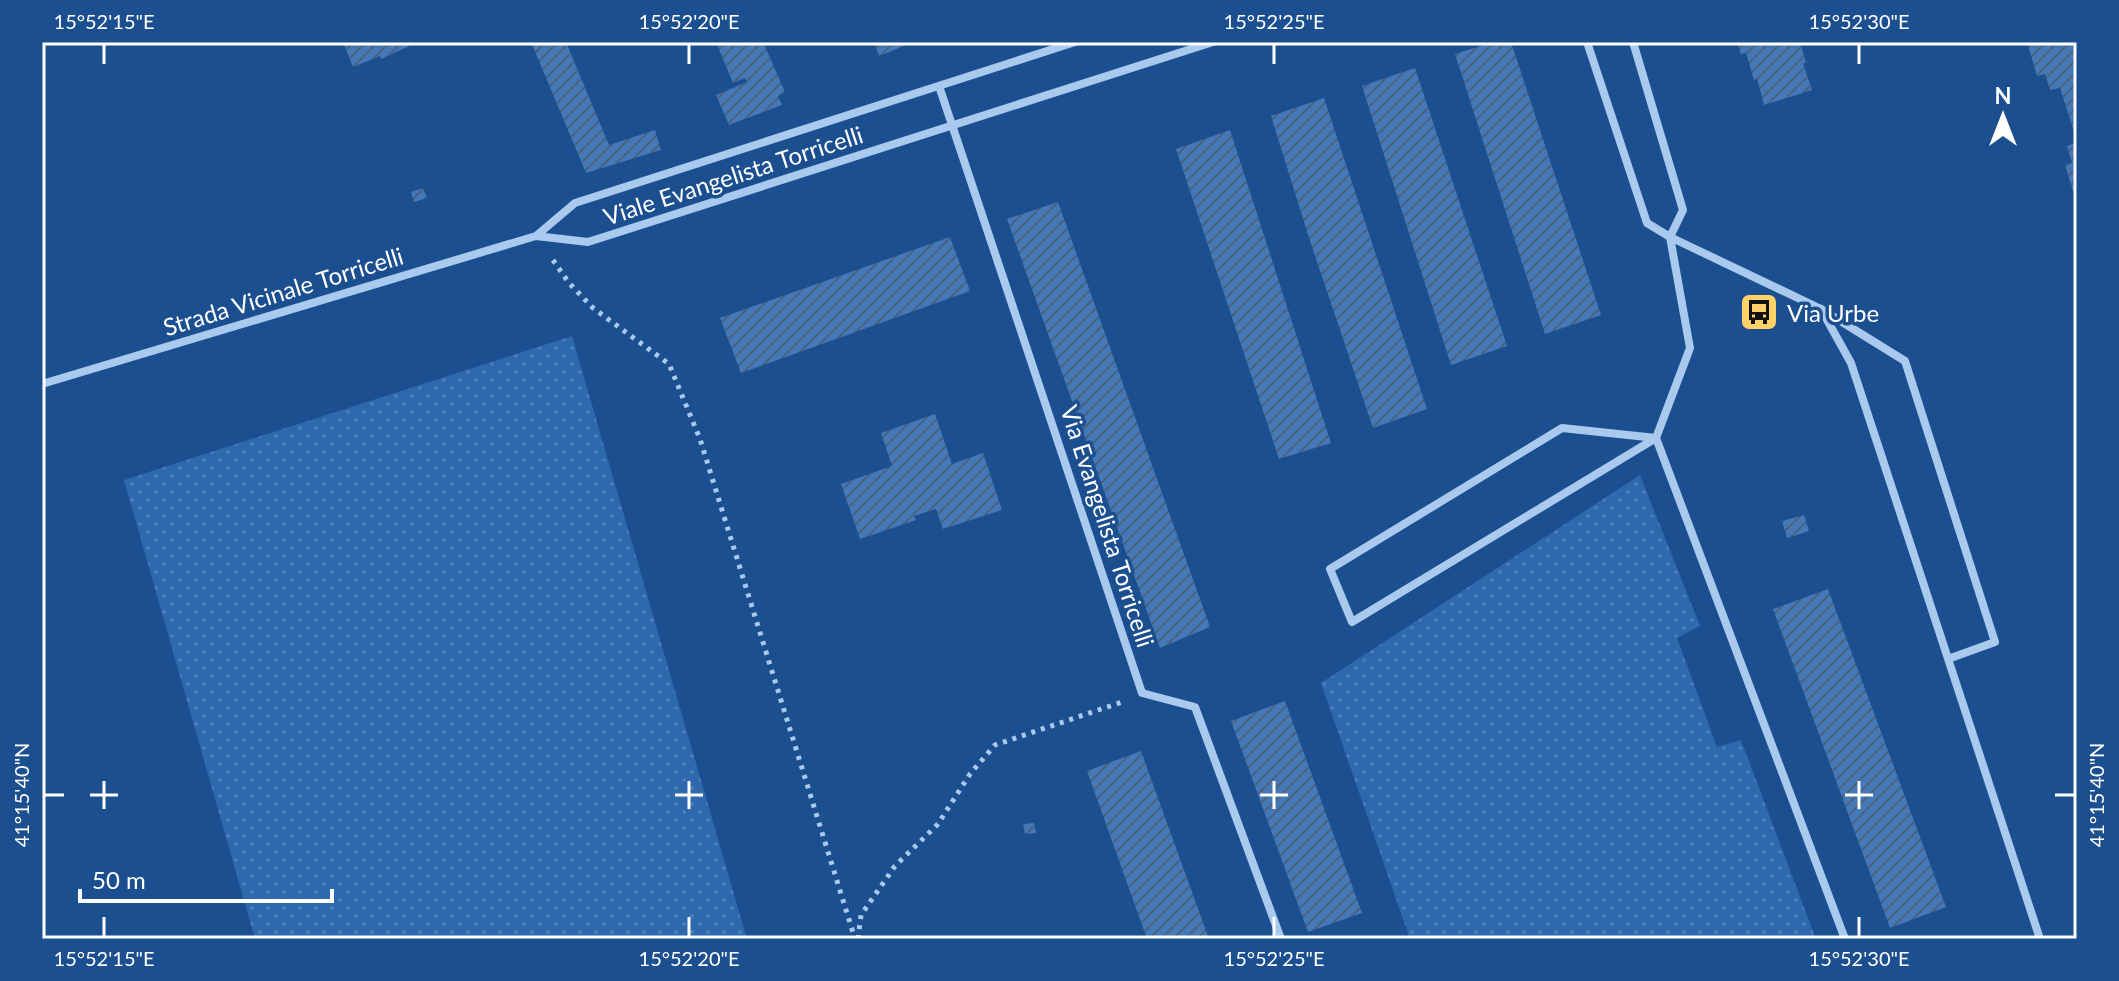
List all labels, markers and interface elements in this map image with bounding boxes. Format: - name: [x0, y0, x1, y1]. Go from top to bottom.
- text: 15°52'15"E: [54, 9, 154, 33]
- text: 15°52'20"E: [639, 9, 739, 33]
- text: 15°52'25"E: [1224, 9, 1324, 33]
- text: 15°52'30"E: [1809, 9, 1909, 33]
- north arrow: [1963, 76, 2043, 156]
- text: N: [1995, 82, 2011, 109]
- street label: Viale Evangelista Torricelli: [600, 119, 866, 231]
- street label: Strada Vicinale Torricelli: [159, 241, 407, 341]
- bus stop icon: Via Urbe: [1738, 291, 1780, 333]
- place label: Via Urbe: [1787, 298, 1879, 327]
- street label: Via Evangelista Torricelli: [1055, 401, 1161, 651]
- text: 41°15'40"N: [9, 743, 33, 847]
- text: 41°15'40"N: [2084, 743, 2108, 847]
- scale bar: [80, 853, 332, 903]
- text: 50 m: [92, 865, 146, 894]
- text: 15°52'15"E: [54, 946, 154, 970]
- text: 15°52'20"E: [639, 946, 739, 970]
- text: 15°52'25"E: [1224, 946, 1324, 970]
- text: 15°52'30"E: [1809, 946, 1909, 970]

